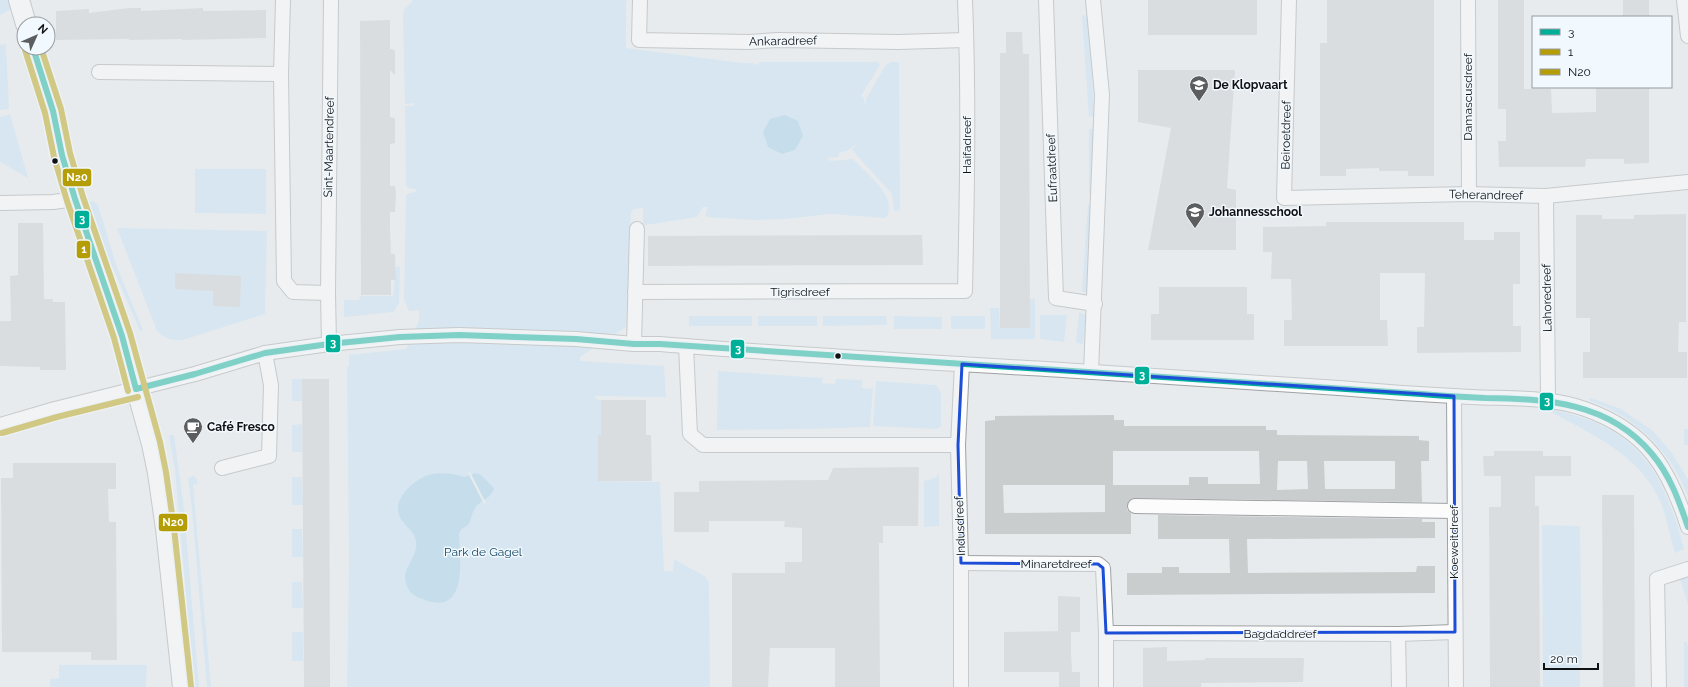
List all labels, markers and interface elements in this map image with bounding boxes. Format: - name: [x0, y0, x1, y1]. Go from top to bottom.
- north arrow: [16, 16, 56, 56]
- legend: [1532, 16, 1672, 88]
- text: N: [35, 22, 50, 37]
- text: 3: [1568, 25, 1574, 39]
- street label: Ankaradreef: [749, 33, 818, 49]
- text: 1: [1568, 45, 1573, 59]
- street label: Damascusdreef: [1461, 52, 1475, 141]
- text: N20: [1568, 65, 1591, 79]
- school or university icon: De Klopvaart: [1188, 74, 1210, 102]
- place label: De Klopvaart: [1213, 78, 1288, 92]
- street label: Sint-Maartendreef: [321, 95, 337, 198]
- street label: Beiroetdreef: [1278, 99, 1294, 170]
- street label: Haifadreef: [960, 115, 974, 174]
- street label: Eufraatdreef: [1044, 132, 1060, 203]
- unlabelled marker: [50, 156, 60, 166]
- line badge: N20: [62, 168, 92, 187]
- text: N20: [66, 171, 88, 184]
- street label: Teherandreef: [1449, 187, 1524, 203]
- school or university icon: Johannesschool: [1184, 201, 1206, 229]
- place label: Johannesschool: [1209, 205, 1302, 219]
- line badge: 3: [74, 210, 90, 229]
- text: 3: [79, 213, 85, 226]
- line badge: 1: [76, 240, 91, 259]
- text: 1: [81, 243, 87, 256]
- street label: Lahoredreef: [1539, 263, 1555, 332]
- street label: Tigrisdreef: [770, 285, 831, 299]
- line badge: 3: [325, 334, 341, 353]
- text: 3: [330, 337, 336, 350]
- line badge: 3: [730, 339, 745, 359]
- text: 3: [735, 343, 741, 356]
- unlabelled marker: [833, 351, 843, 361]
- line badge: 3: [1134, 366, 1150, 385]
- text: 3: [1139, 369, 1145, 382]
- line badge: 3: [1539, 392, 1554, 411]
- text: 3: [1544, 395, 1550, 408]
- cafe icon: Café Fresco: [182, 416, 204, 444]
- place label: Café Fresco: [207, 420, 275, 434]
- street label: Indusdreef: [952, 495, 968, 556]
- street label: Koeweitdreef: [1447, 504, 1461, 579]
- line badge: N20: [158, 513, 188, 532]
- text: N20: [162, 516, 184, 529]
- park label: Park de Gagel: [444, 545, 523, 559]
- street label: Minaretdreef: [1020, 557, 1093, 571]
- street label: Bagdaddreef: [1244, 627, 1317, 641]
- scale bar: [1544, 645, 1598, 671]
- text: 20 m: [1550, 652, 1578, 666]

